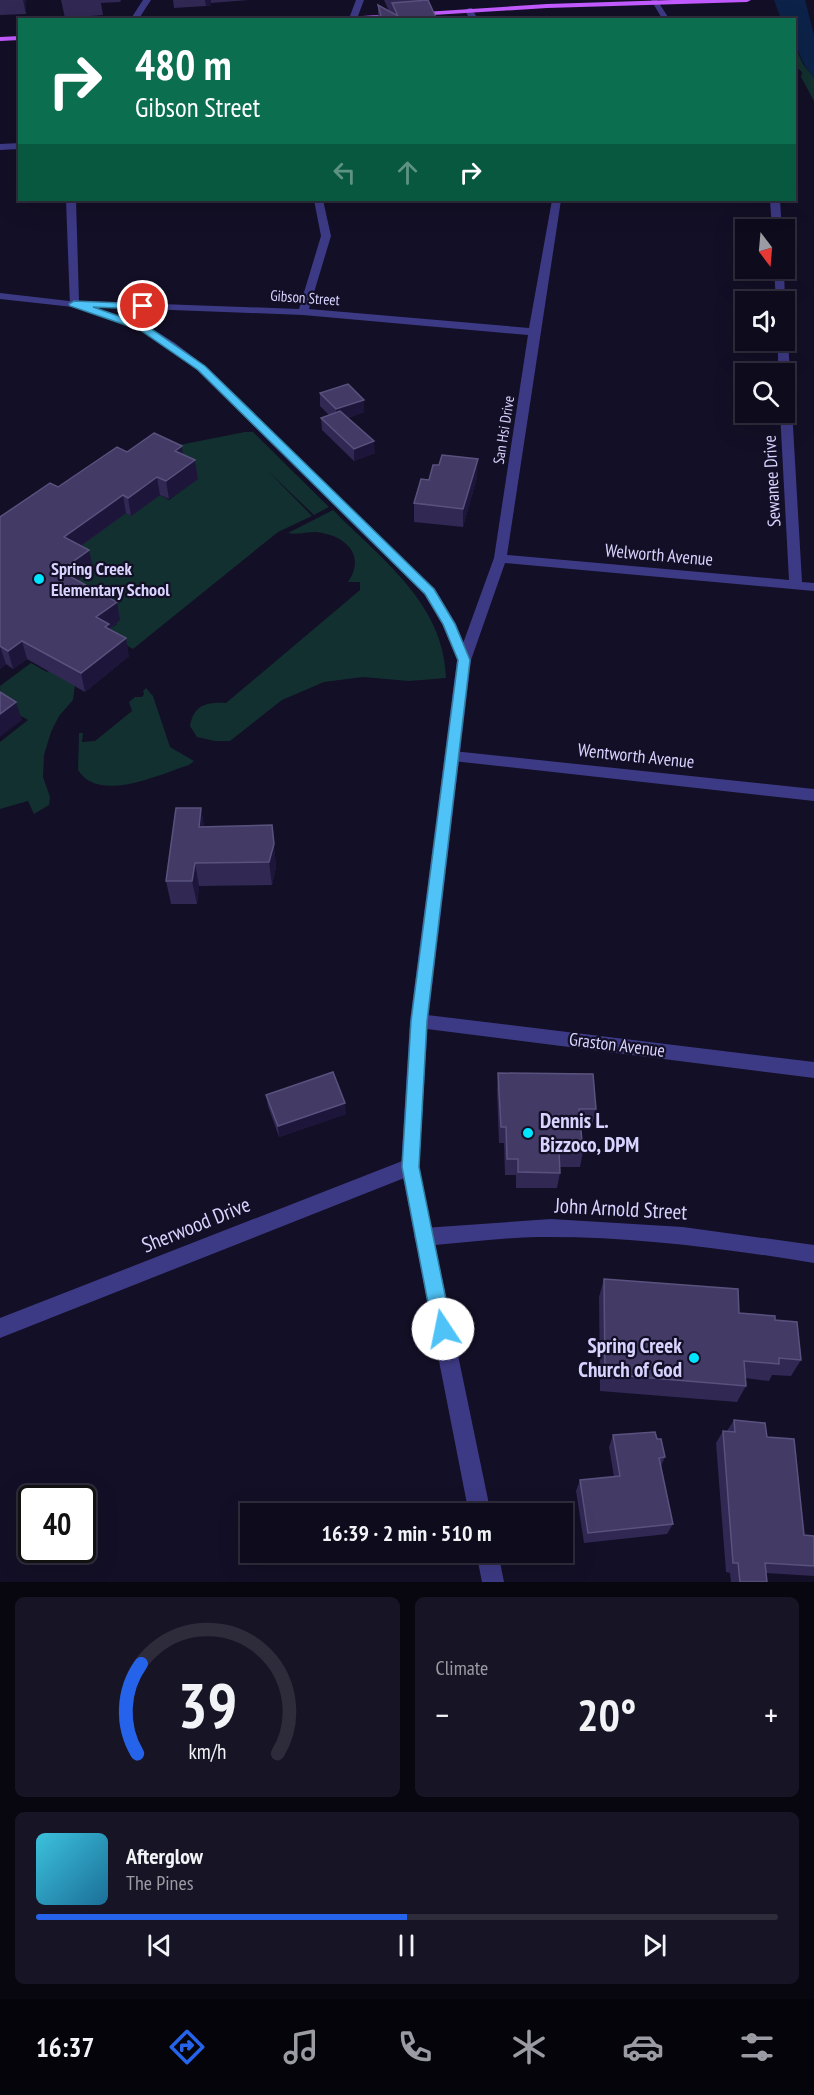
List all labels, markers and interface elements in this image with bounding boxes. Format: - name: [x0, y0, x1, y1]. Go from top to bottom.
- text: 480 m: [135, 37, 232, 92]
- icon: right: [36, 42, 114, 120]
- text: Gibson Street: [135, 90, 260, 124]
- icon: left: [328, 156, 361, 189]
- icon: ahead: [391, 156, 424, 189]
- icon: right: [454, 156, 487, 189]
- north arrow: [735, 219, 795, 279]
- map controls: [735, 219, 795, 423]
- pin: [117, 280, 168, 331]
- street label: Gibson Street: [270, 286, 340, 309]
- icon: arrive: [126, 289, 159, 322]
- button: sound: [735, 291, 795, 351]
- button: search: [735, 363, 795, 423]
- street label: San Hsi Drive: [489, 394, 518, 465]
- street label: Sewanee Drive: [758, 435, 785, 528]
- street label: Welworth Avenue: [604, 538, 714, 571]
- place label: Spring Creek Elementary School: [51, 557, 170, 601]
- marker: Spring Creek Elementary School: [32, 572, 46, 586]
- street label: Wentworth Avenue: [577, 738, 695, 773]
- street label: Graston Avenue: [568, 1027, 666, 1062]
- place label: Dennis L. Bizzoco, DPM: [540, 1107, 639, 1158]
- marker: Dennis L. Bizzoco, DPM: [521, 1126, 535, 1140]
- street label: Sherwood Drive: [138, 1191, 254, 1259]
- street label: John Arnold Street: [553, 1192, 688, 1225]
- position arrow: [411, 1297, 475, 1361]
- place label: Spring Creek Church of God: [578, 1332, 682, 1383]
- marker: Spring Creek Church of God: [687, 1351, 701, 1365]
- speed limit sign: 40: [18, 1485, 96, 1563]
- text: 16:39 · 2 min · 510 m: [321, 1519, 492, 1547]
- text: Climate: [436, 1655, 488, 1681]
- text: 39: [177, 1664, 237, 1745]
- text: 20°: [577, 1685, 636, 1743]
- text: −: [436, 1693, 449, 1736]
- text: +: [764, 1693, 778, 1736]
- text: km/h: [188, 1737, 226, 1765]
- text: Afterglow: [126, 1842, 203, 1870]
- text: The Pines: [126, 1870, 193, 1896]
- icon: previous: [143, 1929, 176, 1962]
- icon: pause: [390, 1929, 423, 1962]
- icon: next: [638, 1929, 671, 1962]
- icon: directions: [166, 2026, 208, 2068]
- icon: music: [280, 2026, 322, 2068]
- icon: phone: [394, 2026, 436, 2068]
- icon: climate: [508, 2026, 550, 2068]
- icon: car: [622, 2026, 664, 2068]
- icon: filters: [736, 2026, 778, 2068]
- text: 16:37: [36, 2030, 94, 2064]

